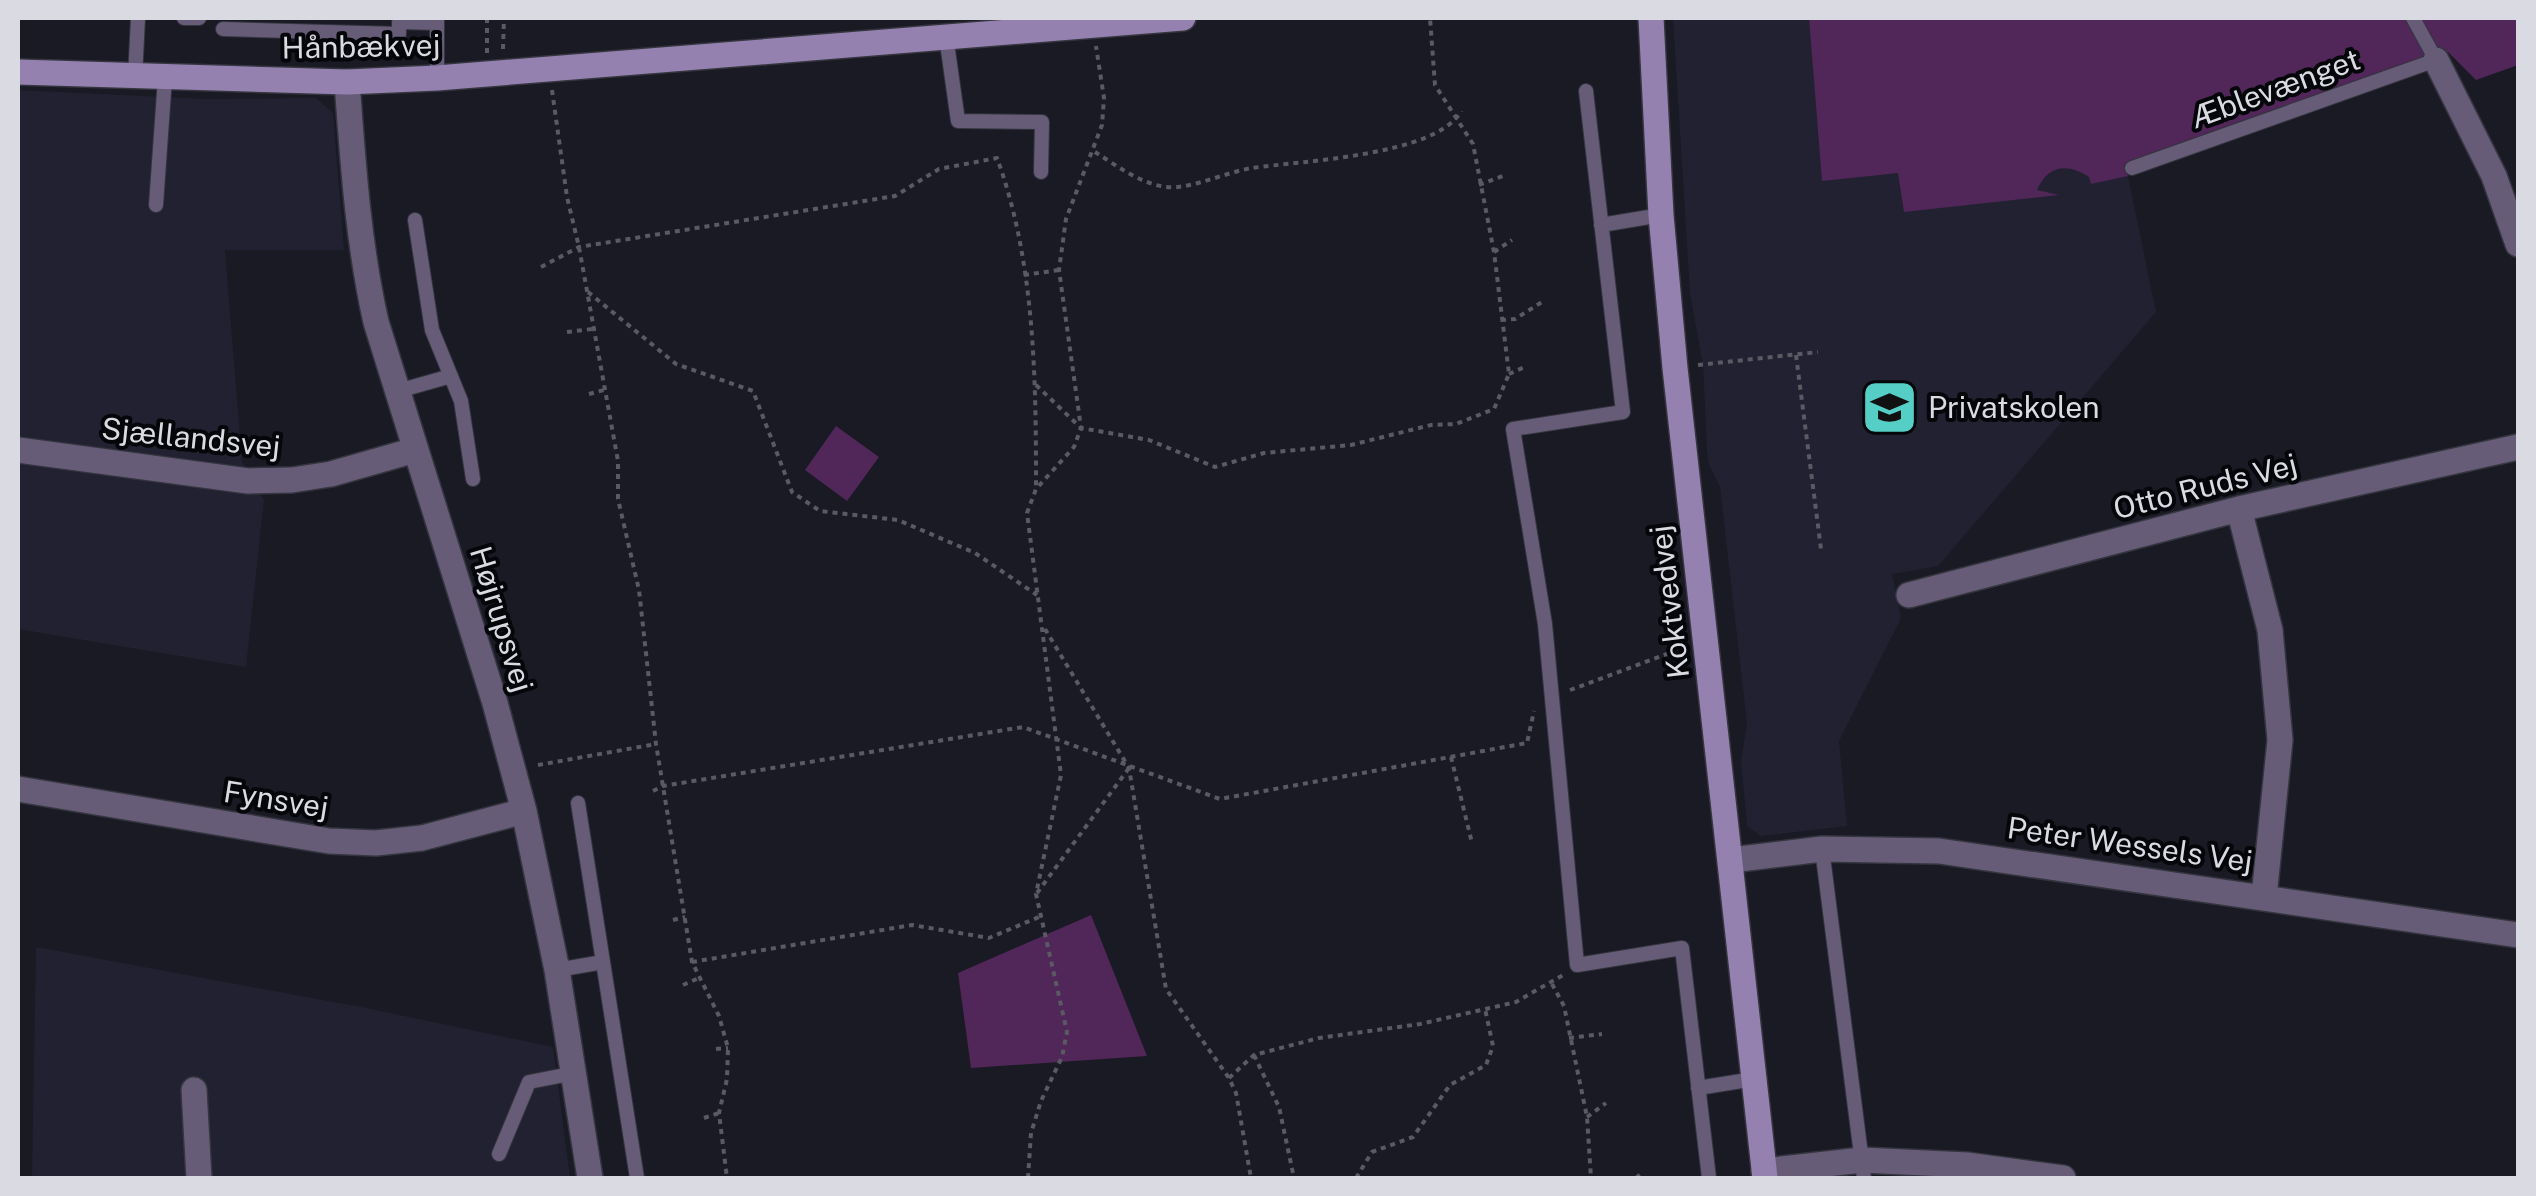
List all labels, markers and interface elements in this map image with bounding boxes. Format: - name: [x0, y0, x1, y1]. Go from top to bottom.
- street label: Hånbækvej: [281, 27, 441, 65]
- street label: Æblevænget: [2185, 41, 2365, 135]
- school or university icon: Privatskolen: [1859, 377, 1919, 437]
- place label: Privatskolen: [1928, 389, 2100, 425]
- street label: Sjællandsvej: [100, 410, 282, 464]
- street label: Otto Ruds Vej: [2109, 446, 2301, 526]
- street label: Koktvedvej: [1642, 523, 1696, 681]
- street label: Højrupsvej: [463, 542, 541, 696]
- street label: Fynsvej: [221, 773, 331, 825]
- street label: Peter Wessels Vej: [2005, 809, 2255, 879]

